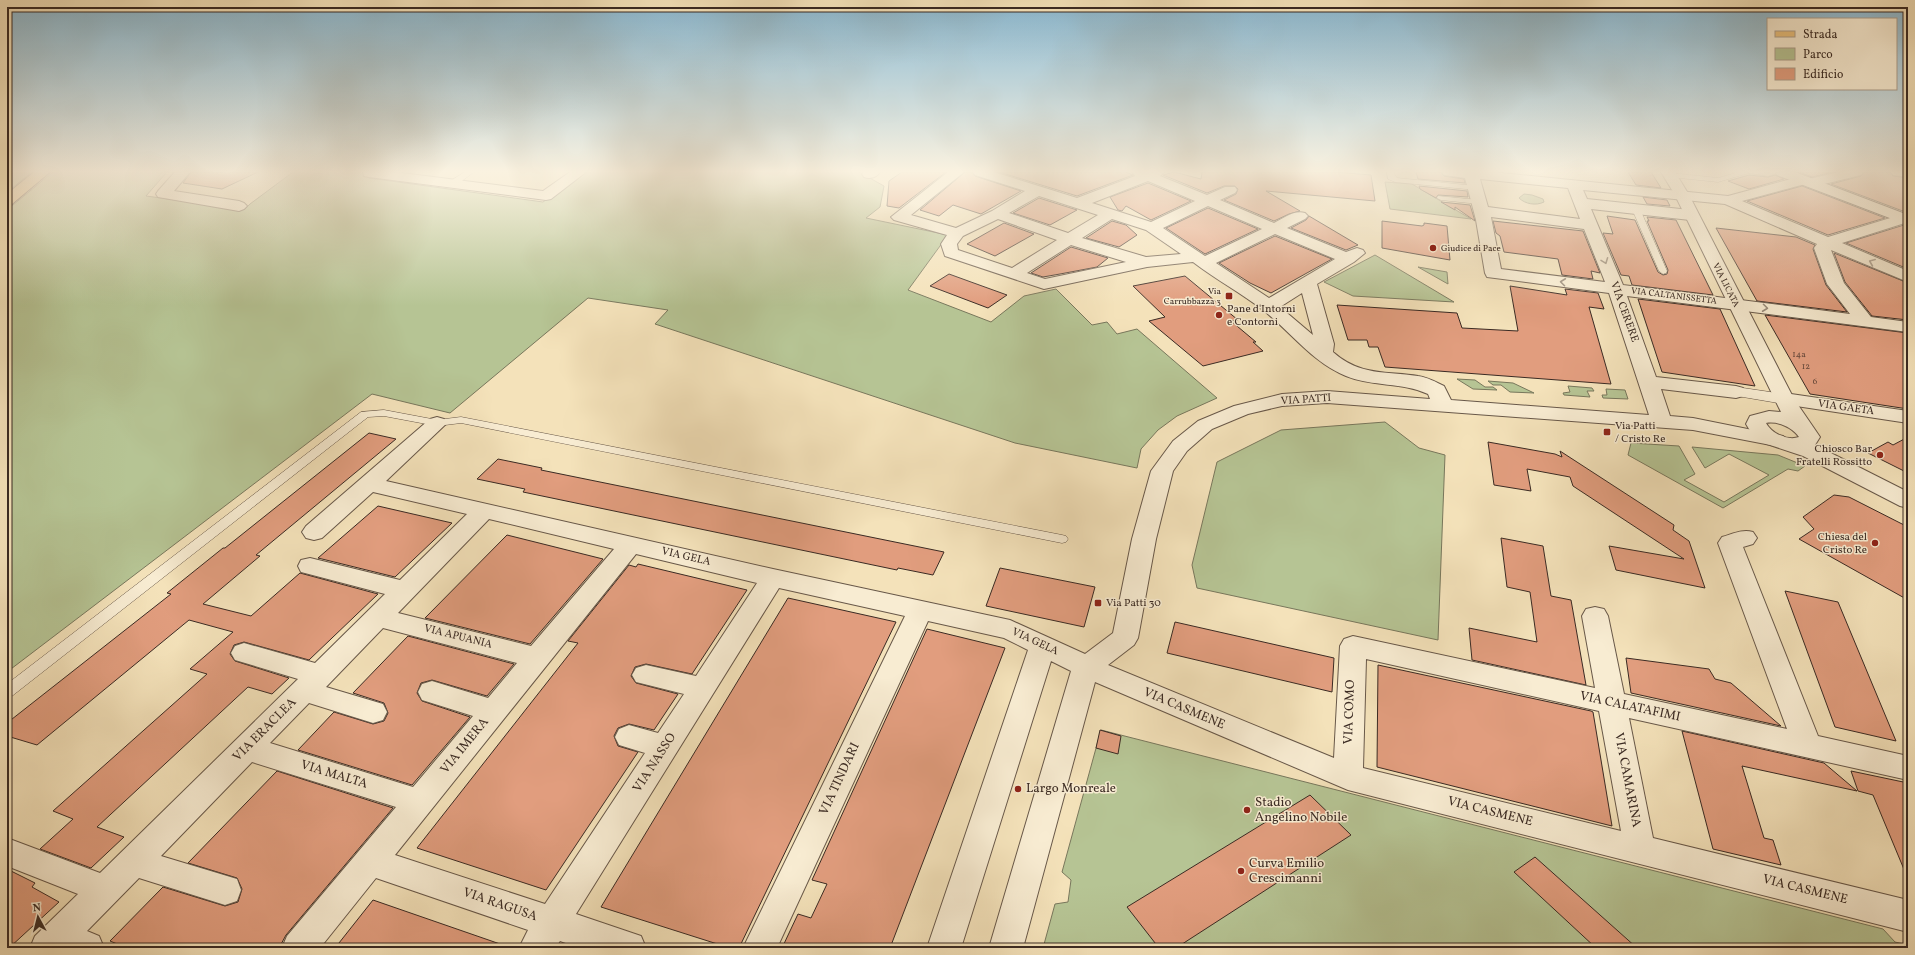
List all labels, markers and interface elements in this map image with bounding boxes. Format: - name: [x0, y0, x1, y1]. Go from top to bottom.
- legend: [1767, 18, 1897, 90]
- text: Strada: [1803, 27, 1838, 43]
- text: Parco: [1803, 47, 1833, 63]
- text: Edificio: [1803, 67, 1843, 83]
- place label: Giudice di Pace: [1441, 242, 1501, 255]
- marker: Giudice di Pace: [1428, 243, 1438, 253]
- one-way arrow: [1600, 258, 1608, 265]
- one-way arrow: [1869, 258, 1876, 266]
- street label: VIA LICATA: [1709, 261, 1743, 310]
- one-way arrow: [1560, 278, 1566, 287]
- street label: VIA CERERE: [1606, 280, 1642, 345]
- street label: VIA CALTANISSETTA: [1630, 284, 1718, 308]
- place label: Via Carrubbazza 3: [1164, 285, 1222, 308]
- marker: Via Carrubbazza 3: [1224, 291, 1234, 301]
- place label: Pane d'Intorni e Contorni: [1227, 302, 1296, 330]
- one-way arrow: [1762, 304, 1768, 313]
- marker: Pane d'Intorni e Contorni: [1214, 310, 1224, 320]
- house number: 14a: [1792, 348, 1806, 361]
- house number: 12: [1802, 360, 1810, 373]
- house number: 6: [1813, 375, 1818, 388]
- street label: VIA PATTI: [1280, 391, 1332, 409]
- street label: VIA GAETA: [1817, 397, 1875, 419]
- place label: Via Patti / Cristo Re: [1615, 419, 1665, 447]
- marker: Via Patti / Cristo Re: [1602, 427, 1612, 437]
- place label: Chiosco Bar Fratelli Rossitto: [1796, 442, 1872, 470]
- marker: Chiosco Bar Fratelli Rossitto: [1875, 450, 1885, 460]
- place label: Chiesa del Cristo Re: [1818, 530, 1867, 558]
- marker: Chiesa del Cristo Re: [1870, 538, 1880, 548]
- street label: VIA GELA: [660, 544, 712, 570]
- place label: Via Patti 30: [1106, 596, 1161, 611]
- marker: Via Patti 30: [1093, 598, 1103, 608]
- street label: VIA APUANIA: [422, 621, 494, 653]
- street label: VIA GELA: [1009, 625, 1061, 659]
- street label: VIA COMO: [1340, 679, 1360, 745]
- street label: VIA CASMENE: [1140, 684, 1228, 734]
- street label: VIA CALATAFIMI: [1578, 688, 1682, 726]
- street label: VIA ERACLEA: [229, 694, 301, 766]
- street label: VIA IMERA: [437, 714, 493, 778]
- street label: VIA NASSO: [629, 729, 681, 796]
- street label: VIA CAMARINA: [1609, 731, 1645, 829]
- street label: VIA TINDARI: [815, 740, 865, 818]
- street label: VIA MALTA: [298, 756, 370, 794]
- place label: Largo Monreale: [1026, 780, 1116, 798]
- marker: Largo Monreale: [1013, 784, 1023, 794]
- street label: VIA CASMENE: [1446, 793, 1535, 831]
- place label: Stadio Angelino Nobile: [1255, 794, 1347, 827]
- marker: Stadio Angelino Nobile: [1242, 805, 1252, 815]
- place label: Curva Emilio Crescimanni: [1249, 855, 1324, 888]
- marker: Curva Emilio Crescimanni: [1236, 866, 1246, 876]
- street label: VIA CASMENE: [1761, 871, 1850, 909]
- street label: VIA RAGUSA: [460, 884, 540, 926]
- north arrow: [18, 897, 58, 937]
- text: N: [32, 901, 42, 916]

